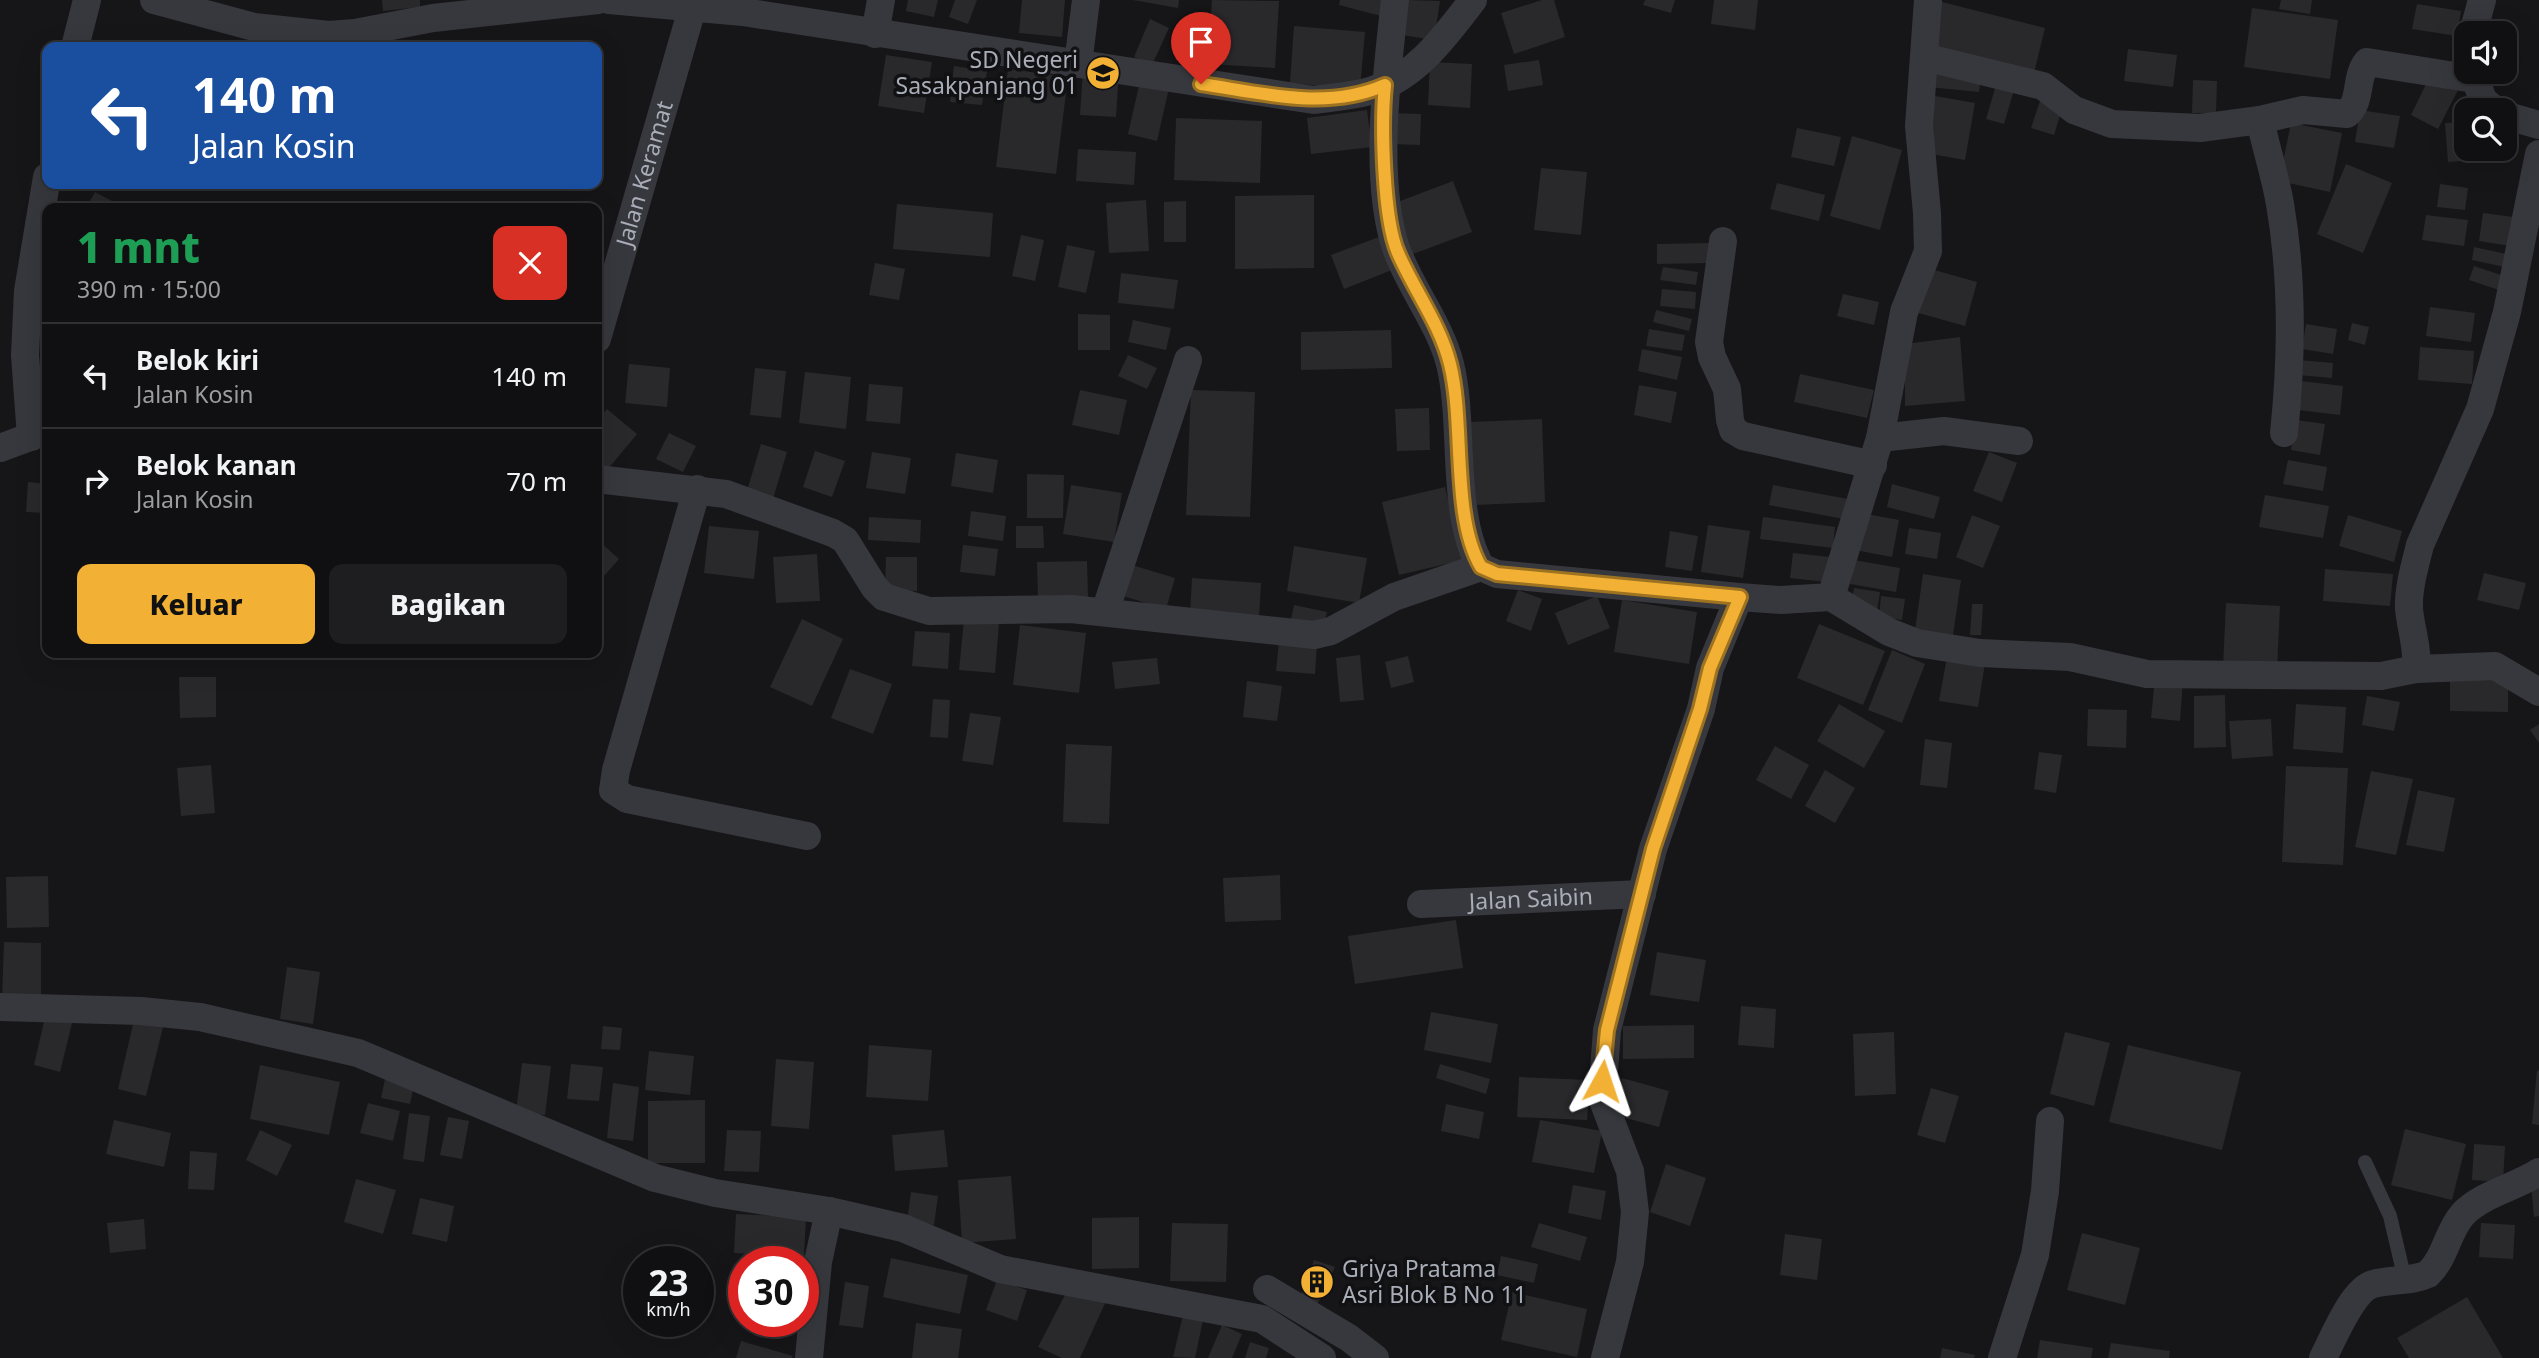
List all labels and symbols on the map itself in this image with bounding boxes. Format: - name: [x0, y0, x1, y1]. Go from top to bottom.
- pin: [1171, 12.0, 1231, 84]
- place label: SD Negeri Sasakpanjang 01: [896, 43, 1078, 101]
- school or university icon: SD Negeri Sasakpanjang 01: [1084, 54, 1122, 92]
- street label: Jalan Keramat: [607, 97, 680, 252]
- street label: Jalan Saibin: [1466, 879, 1594, 917]
- position arrow: [1565, 1044, 1639, 1118]
- speed limit sign: 30: [728, 1246, 819, 1337]
- place label: Griya Pratama Asri Blok B No 11: [1342, 1252, 1527, 1310]
- building icon: Griya Pratama Asri Blok B No 11: [1298, 1263, 1336, 1301]

